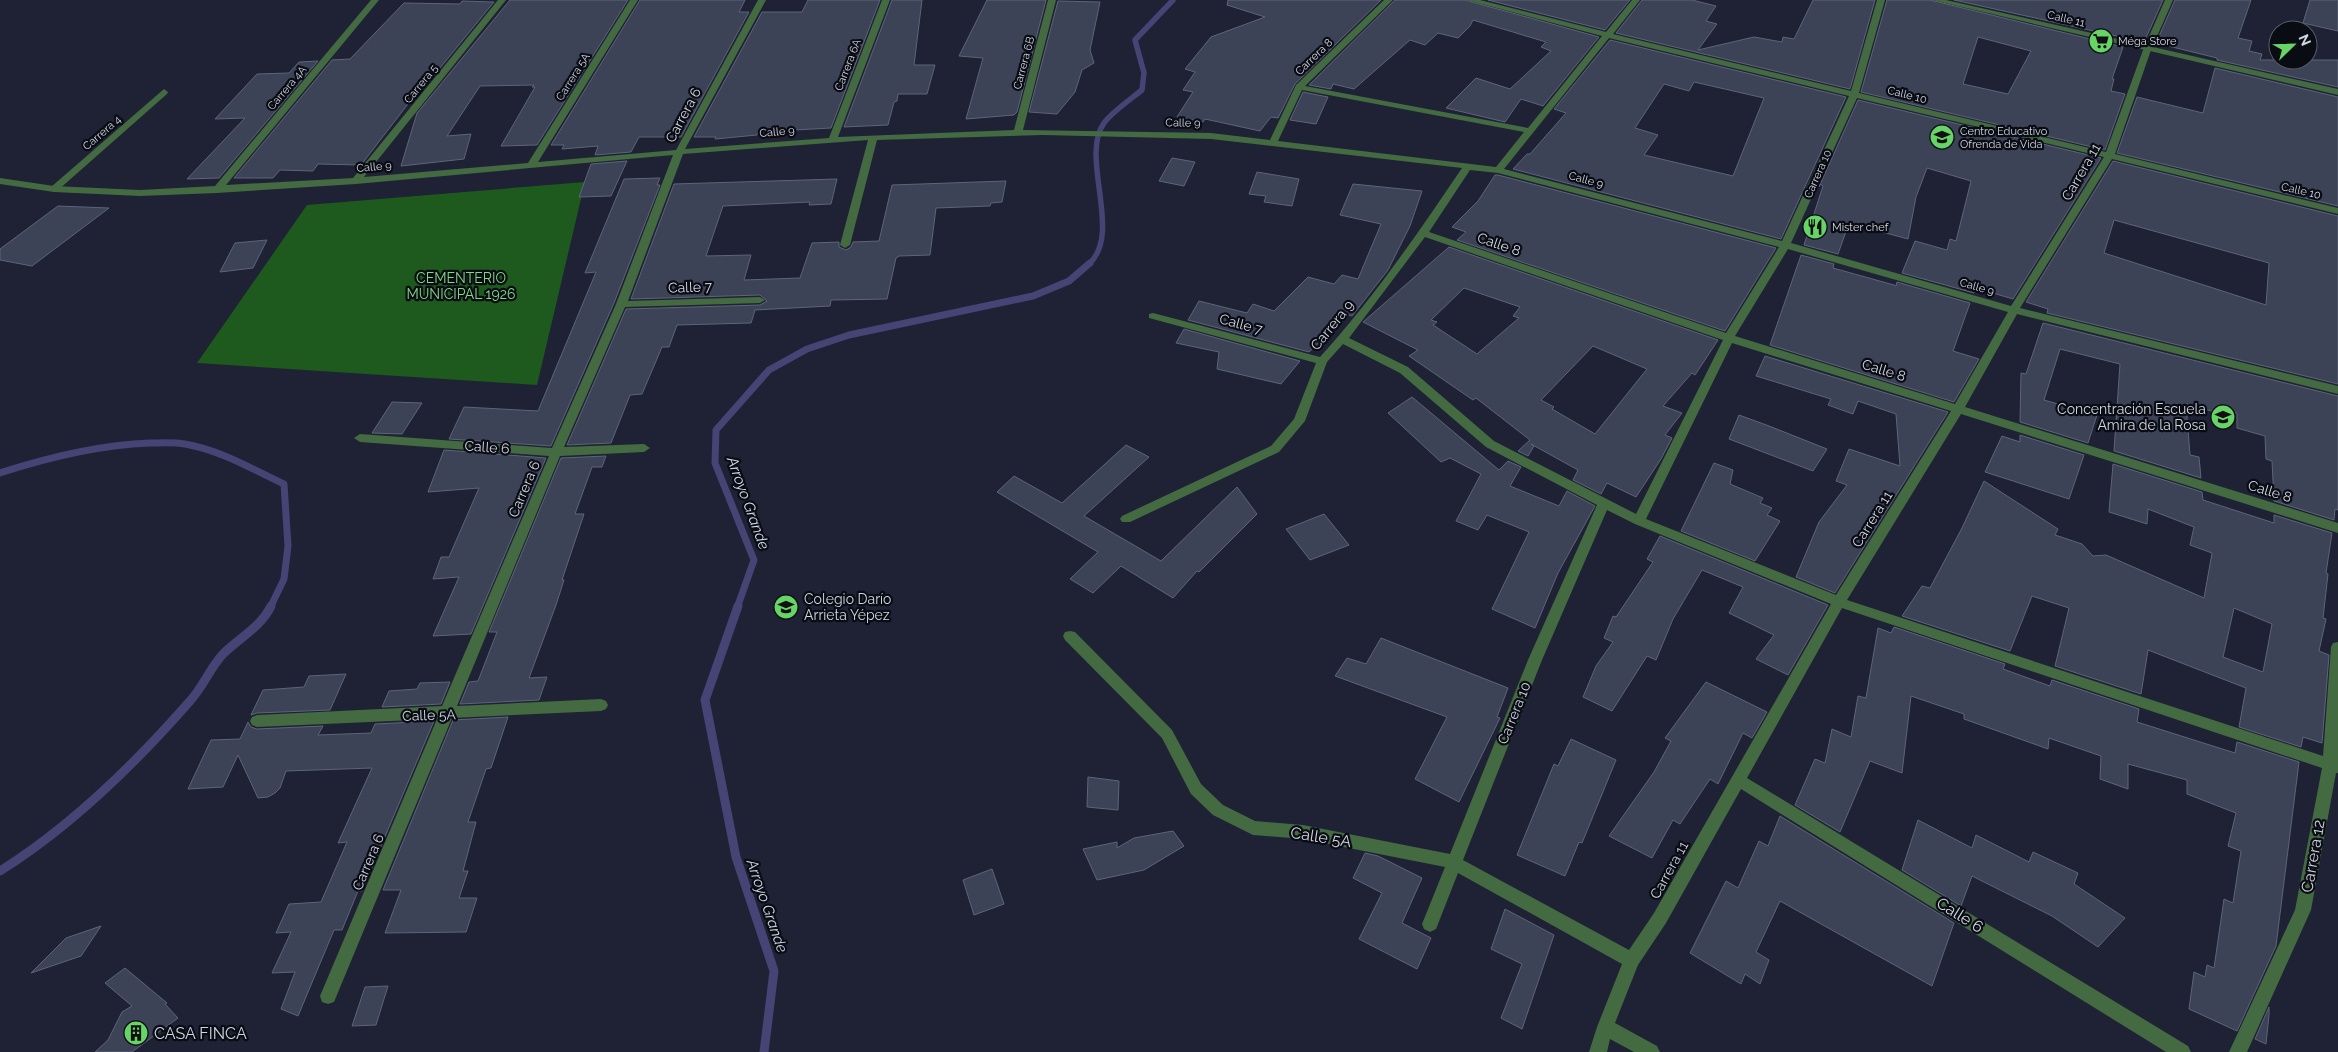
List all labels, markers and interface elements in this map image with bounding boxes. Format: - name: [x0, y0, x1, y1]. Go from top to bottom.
- street label: Calle 11: [2046, 8, 2086, 30]
- north arrow: [2268, 20, 2318, 70]
- supermarket icon: Méga Store: [2088, 28, 2114, 54]
- text: N: [2296, 32, 2314, 48]
- street label: Carrera 6B: [1011, 35, 1037, 91]
- place label: Méga Store: [2118, 35, 2177, 48]
- street label: Carrera 8: [1293, 36, 1335, 78]
- street label: Carrera 6A: [832, 37, 864, 93]
- street label: Carrera 5A: [553, 50, 593, 103]
- street label: Carrera 5: [401, 62, 441, 106]
- street label: Carrera 4A: [265, 63, 310, 113]
- street label: Calle 10: [1886, 84, 1928, 106]
- street label: Carrera 6: [662, 85, 704, 145]
- street label: Carrera 4: [80, 113, 124, 153]
- street label: Calle 9: [1165, 116, 1201, 130]
- street label: Calle 9: [759, 124, 795, 140]
- school or university icon: Centro Educativo Ofrenda de Vida: [1929, 124, 1955, 150]
- place label: Centro Educativo Ofrenda de Vida: [1960, 125, 2048, 151]
- street label: Carrera 11: [2058, 141, 2104, 203]
- street label: Carrera 10: [1802, 148, 1835, 200]
- street label: Calle 9: [356, 159, 392, 175]
- street label: Calle 9: [1567, 169, 1605, 191]
- street label: Calle 10: [2280, 180, 2322, 202]
- restaurant icon: Mister chef: [1802, 214, 1828, 240]
- place label: Mister chef: [1832, 221, 1889, 234]
- street label: Calle 8: [1475, 229, 1523, 259]
- park label: CEMENTERIO MUNICIPAL 1926: [407, 270, 515, 302]
- street label: Calle 9: [1958, 276, 1996, 298]
- street label: Calle 7: [668, 278, 713, 296]
- street label: Carrera 9: [1307, 297, 1357, 353]
- street label: Calle 7: [1218, 311, 1265, 338]
- street label: Calle 8: [1860, 356, 1908, 384]
- place label: Concentración Escuela Amira de la Rosa: [2057, 401, 2206, 433]
- school or university icon: Concentración Escuela Amira de la Rosa: [2210, 404, 2236, 430]
- street label: Calle 6: [464, 437, 510, 457]
- water label: Arroyo Grande: [723, 453, 773, 552]
- street label: Carrera 6: [505, 458, 543, 520]
- street label: Calle 8: [2246, 477, 2294, 505]
- street label: Carrera 11: [1848, 488, 1896, 550]
- place label: Colegio Darío Arrieta Yépez: [804, 591, 891, 623]
- school or university icon: Colegio Darío Arrieta Yépez: [773, 594, 799, 620]
- street label: Carrera 10: [1494, 680, 1534, 746]
- street label: Calle 5A: [402, 706, 457, 724]
- street label: Carrera 12: [2297, 818, 2329, 894]
- street label: Calle 5A: [1289, 823, 1353, 851]
- street label: Carrera 6: [349, 831, 387, 893]
- street label: Carrera 11: [1647, 839, 1691, 901]
- water label: Arroyo Grande: [742, 856, 791, 955]
- street label: Calle 6: [1933, 893, 1987, 937]
- building icon: CASA FINCA: [123, 1020, 149, 1046]
- place label: CASA FINCA: [154, 1024, 247, 1043]

